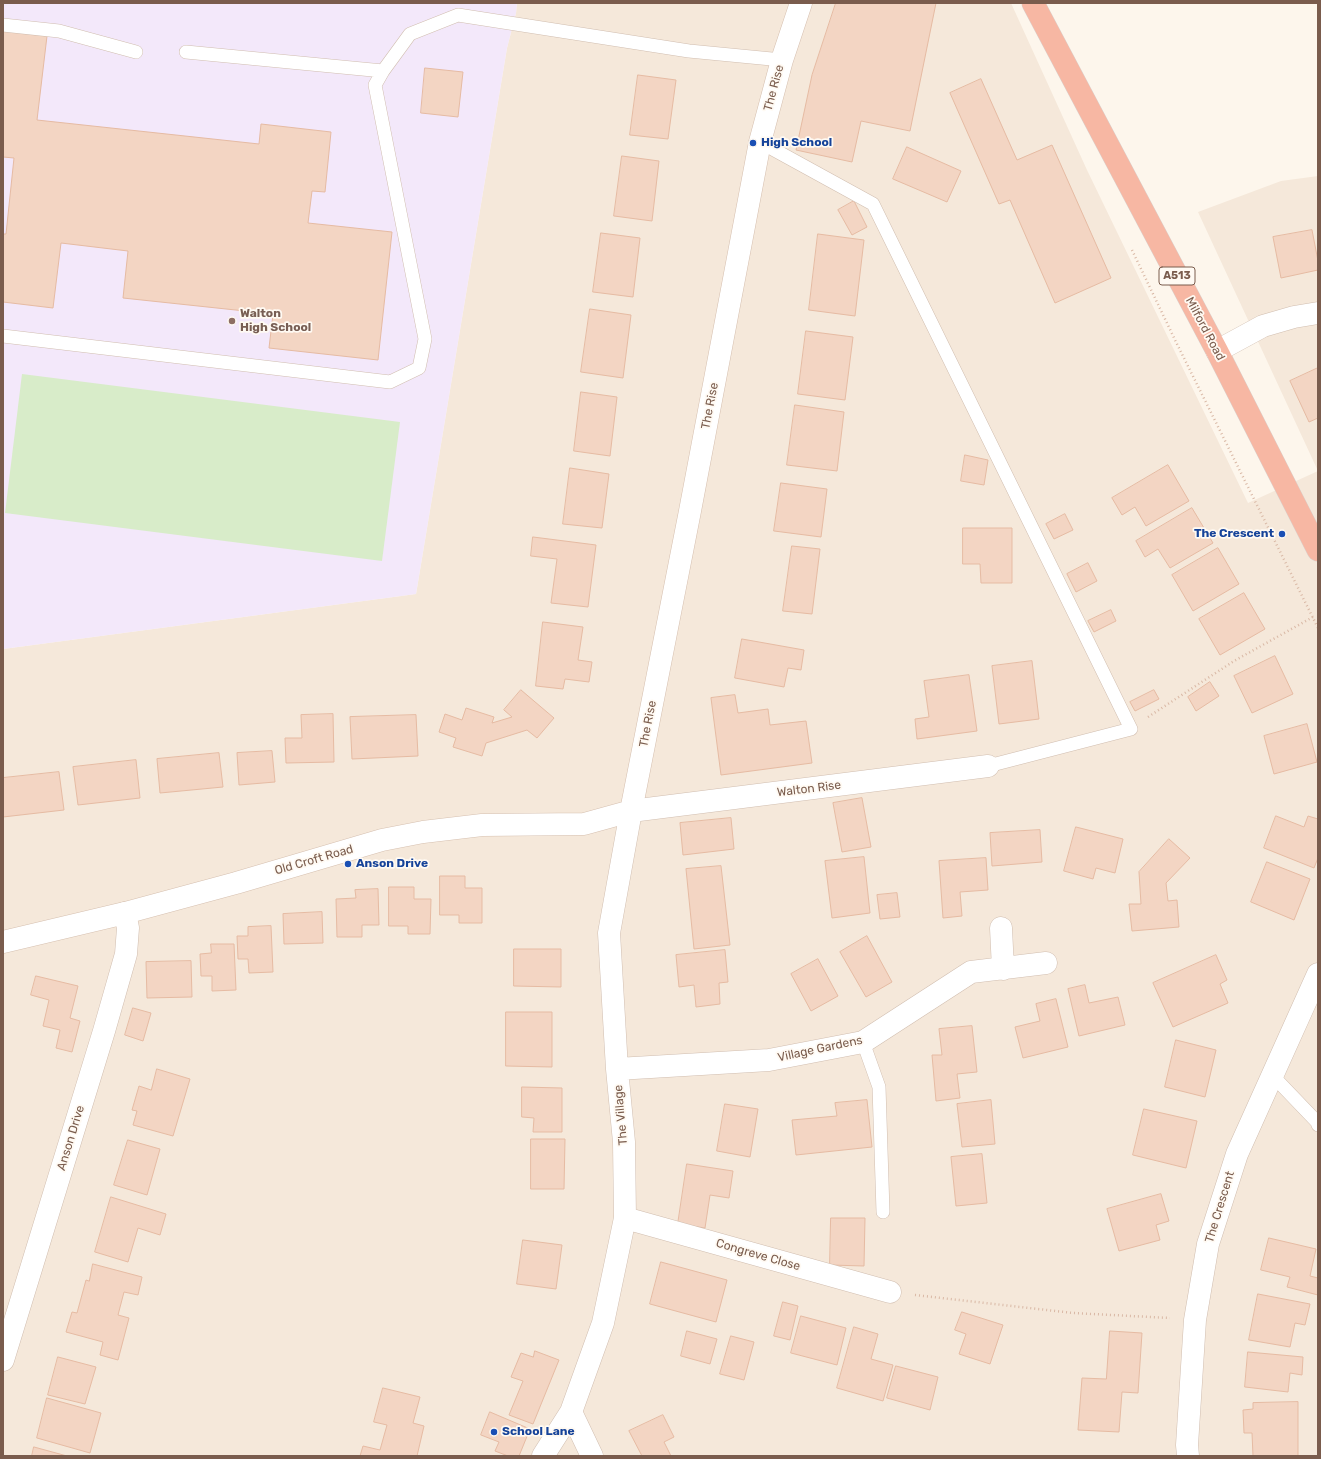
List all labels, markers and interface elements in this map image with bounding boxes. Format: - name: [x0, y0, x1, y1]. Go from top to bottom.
- street label: The Rise: [761, 63, 787, 113]
- place label: High School: [761, 136, 832, 150]
- marker: High School: [748, 138, 758, 148]
- road number: A513: [1159, 267, 1195, 285]
- street label: Milford Road: [1182, 295, 1228, 363]
- place label: Walton High School: [240, 307, 311, 335]
- marker: Walton High School: [227, 316, 237, 326]
- street label: The Rise: [698, 381, 722, 431]
- place label: The Crescent: [1194, 527, 1274, 541]
- marker: The Crescent: [1277, 529, 1287, 539]
- street label: The Rise: [636, 699, 660, 749]
- street label: Walton Rise: [776, 778, 842, 800]
- street label: Old Croft Road: [273, 842, 355, 878]
- place label: Anson Drive: [356, 857, 428, 871]
- marker: Anson Drive: [343, 859, 353, 869]
- street label: Village Gardens: [776, 1033, 864, 1065]
- street label: The Village: [611, 1084, 631, 1146]
- street label: Anson Drive: [54, 1104, 88, 1172]
- street label: The Crescent: [1202, 1169, 1238, 1245]
- street label: Congreve Close: [714, 1236, 802, 1274]
- place label: School Lane: [502, 1425, 575, 1439]
- marker: School Lane: [489, 1427, 499, 1437]

